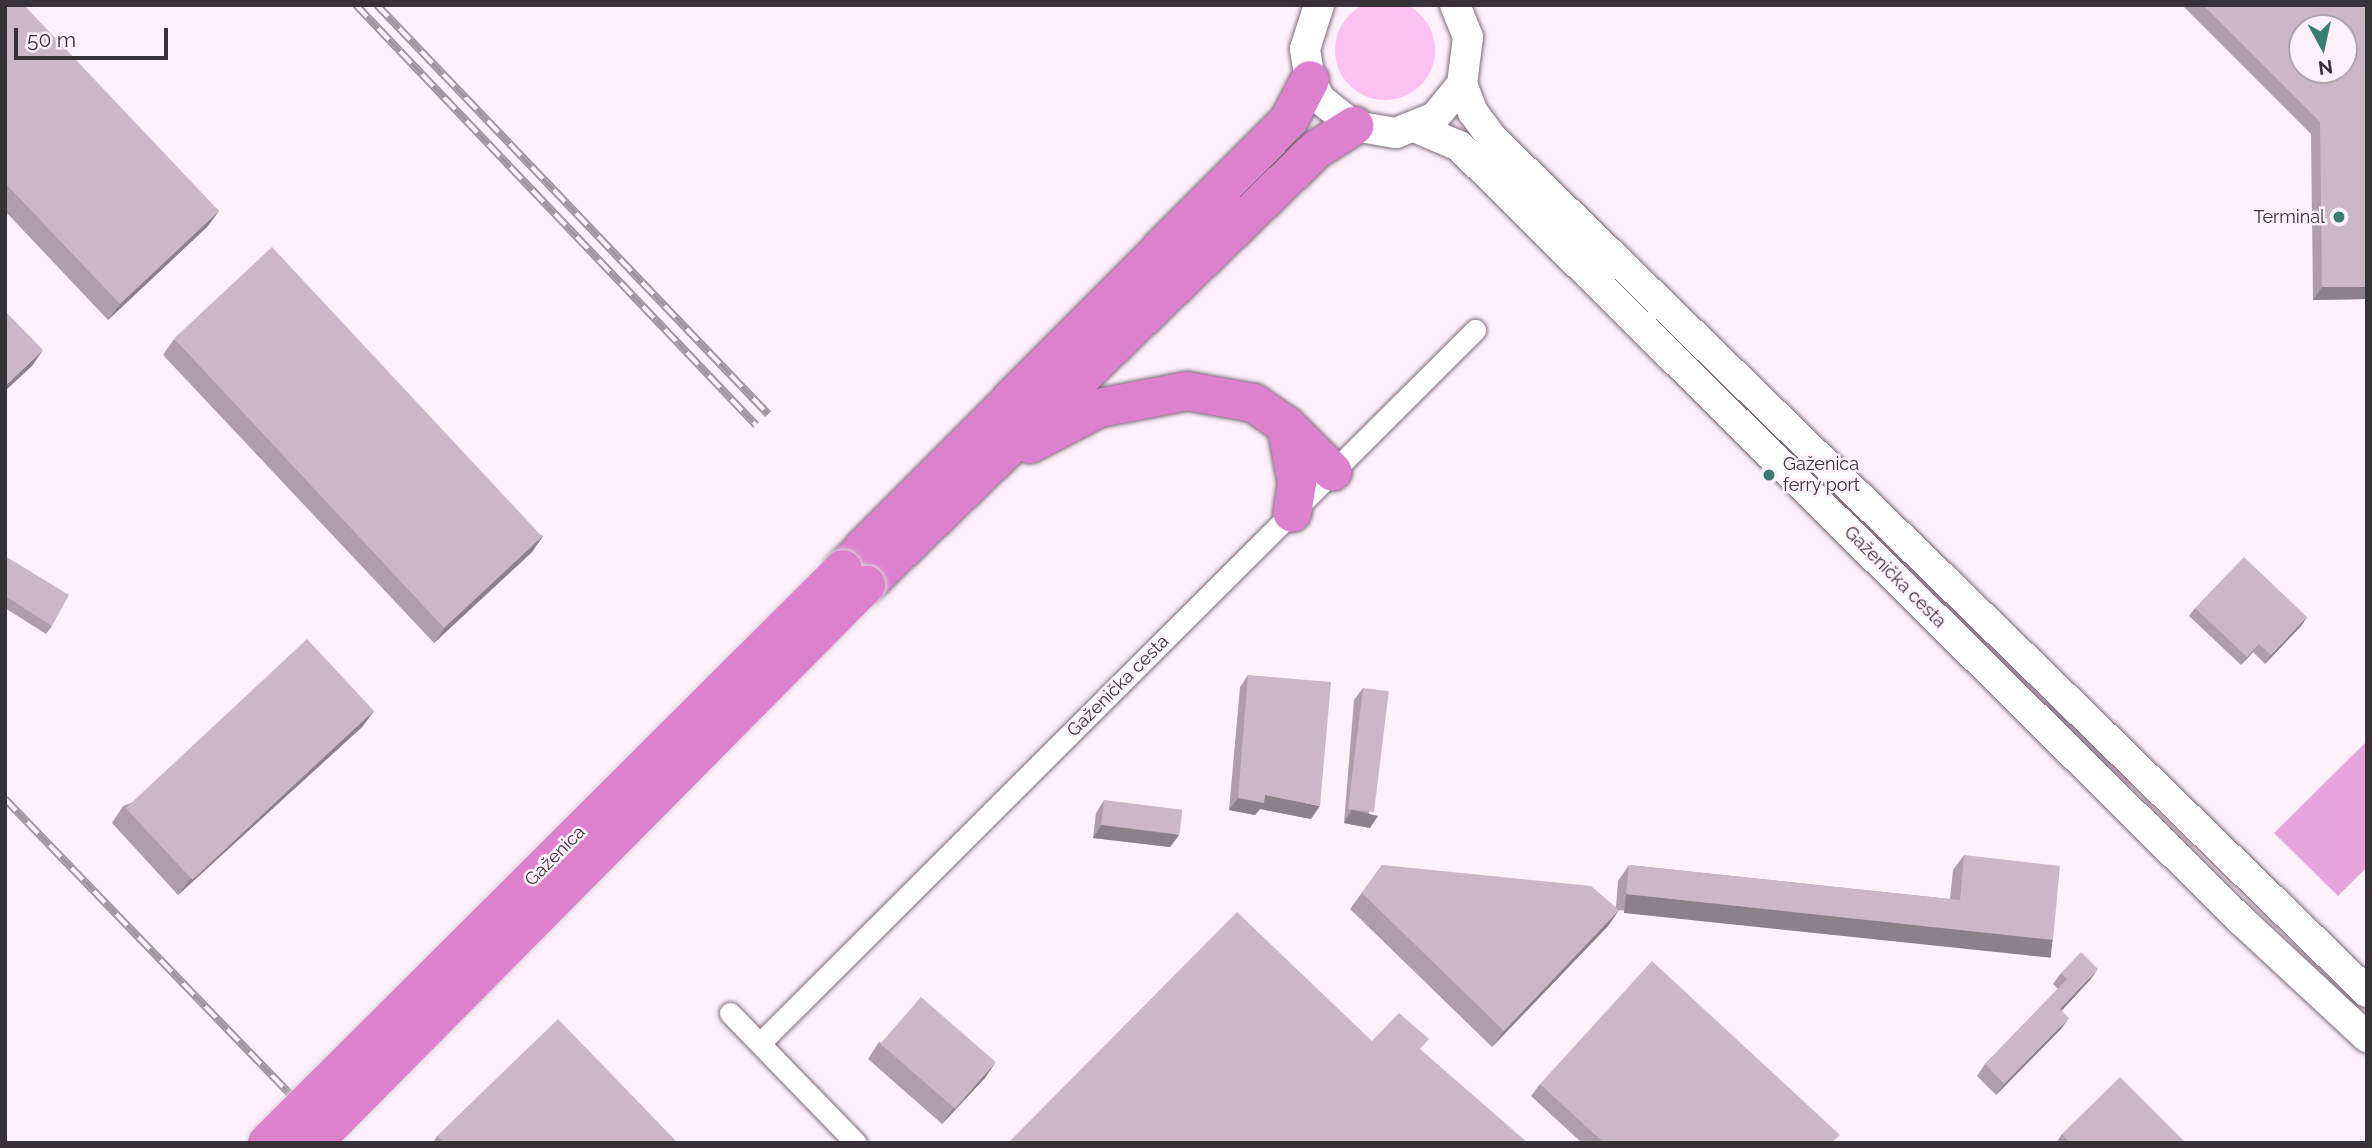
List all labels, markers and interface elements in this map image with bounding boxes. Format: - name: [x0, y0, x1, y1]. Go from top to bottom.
- scale bar: [18, 14, 172, 58]
- north arrow: [2288, 14, 2358, 84]
- text: 50 m: [27, 27, 76, 52]
- text: N: [2317, 56, 2334, 80]
- place label: Terminal: [2253, 206, 2325, 228]
- marker: Terminal: [2331, 209, 2347, 225]
- place label: Gaženica ferry port: [1783, 454, 1860, 496]
- marker: Gaženica ferry port: [1761, 467, 1777, 483]
- street label: Gaženička cesta: [1840, 522, 1950, 632]
- street label: Gaženička cesta: [1063, 631, 1173, 741]
- street label: Gaženica: [520, 821, 590, 891]

